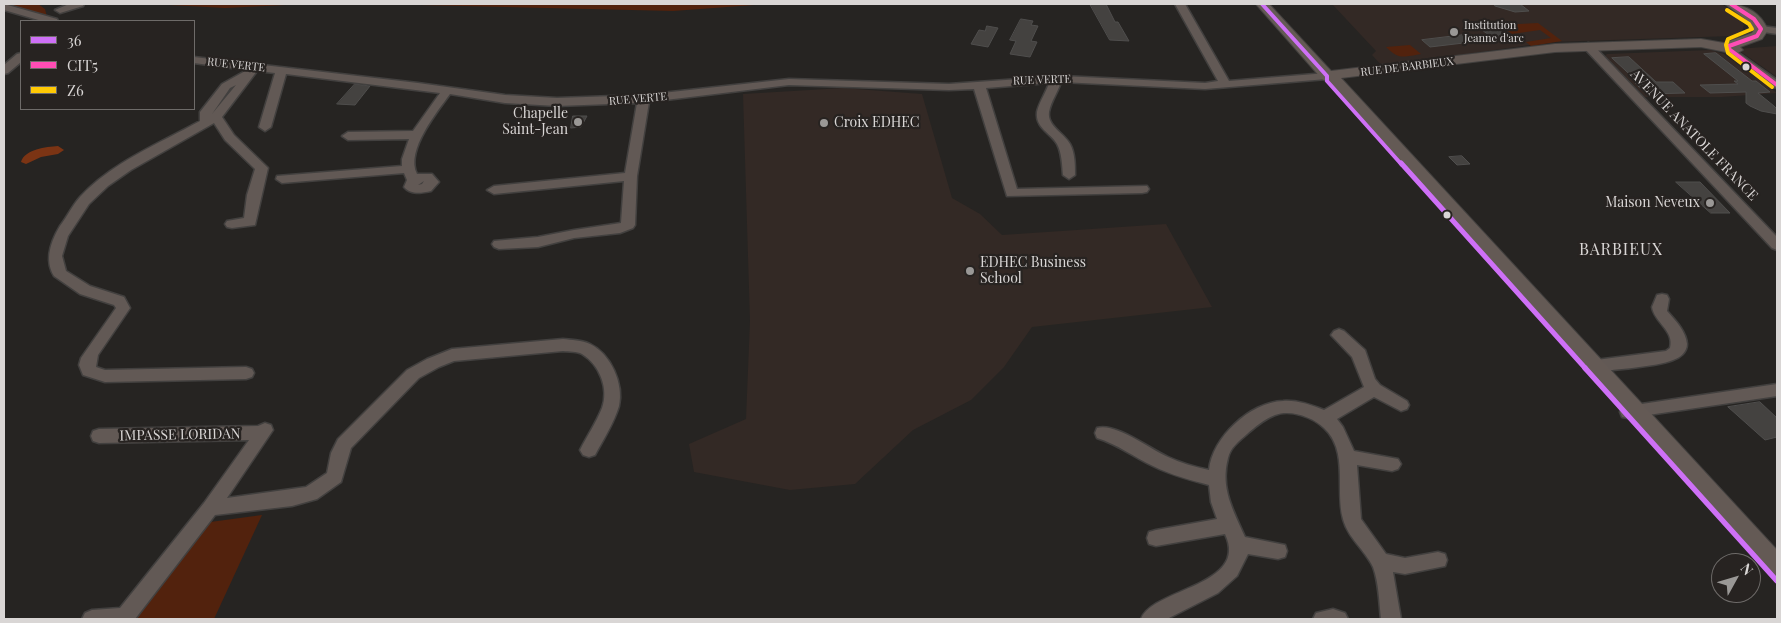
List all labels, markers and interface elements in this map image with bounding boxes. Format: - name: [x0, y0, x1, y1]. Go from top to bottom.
- place label: Institution Jeanne d'arc: [1464, 19, 1524, 45]
- legend: [20, 20, 195, 110]
- marker: Institution Jeanne d'arc: [1448, 26, 1460, 38]
- text: 36: [67, 30, 82, 50]
- text: CIT5: [67, 55, 98, 75]
- street label: RUE VERTE: [206, 55, 266, 75]
- street label: RUE DE BARBIEUX: [1360, 55, 1454, 79]
- unlabelled marker: [1741, 62, 1751, 72]
- street label: AVENUE ANATOLE FRANCE: [1627, 66, 1761, 204]
- street label: RUE VERTE: [1013, 72, 1071, 88]
- text: Z6: [67, 80, 84, 100]
- street label: RUE VERTE: [608, 90, 668, 108]
- place label: Chapelle Saint-Jean: [502, 106, 568, 138]
- place label: Croix EDHEC: [834, 115, 919, 131]
- marker: Chapelle Saint-Jean: [572, 116, 584, 128]
- marker: Croix EDHEC: [818, 117, 830, 129]
- place label: Maison Neveux: [1605, 195, 1700, 211]
- marker: Maison Neveux: [1704, 197, 1716, 209]
- unlabelled marker: [1442, 210, 1452, 220]
- district label: BARBIEUX: [1578, 240, 1664, 260]
- place label: EDHEC Business School: [980, 255, 1086, 288]
- marker: EDHEC Business School: [964, 265, 976, 277]
- street label: IMPASSE LORIDAN: [119, 426, 241, 444]
- north arrow: [1711, 553, 1761, 603]
- text: N: [1737, 559, 1758, 579]

